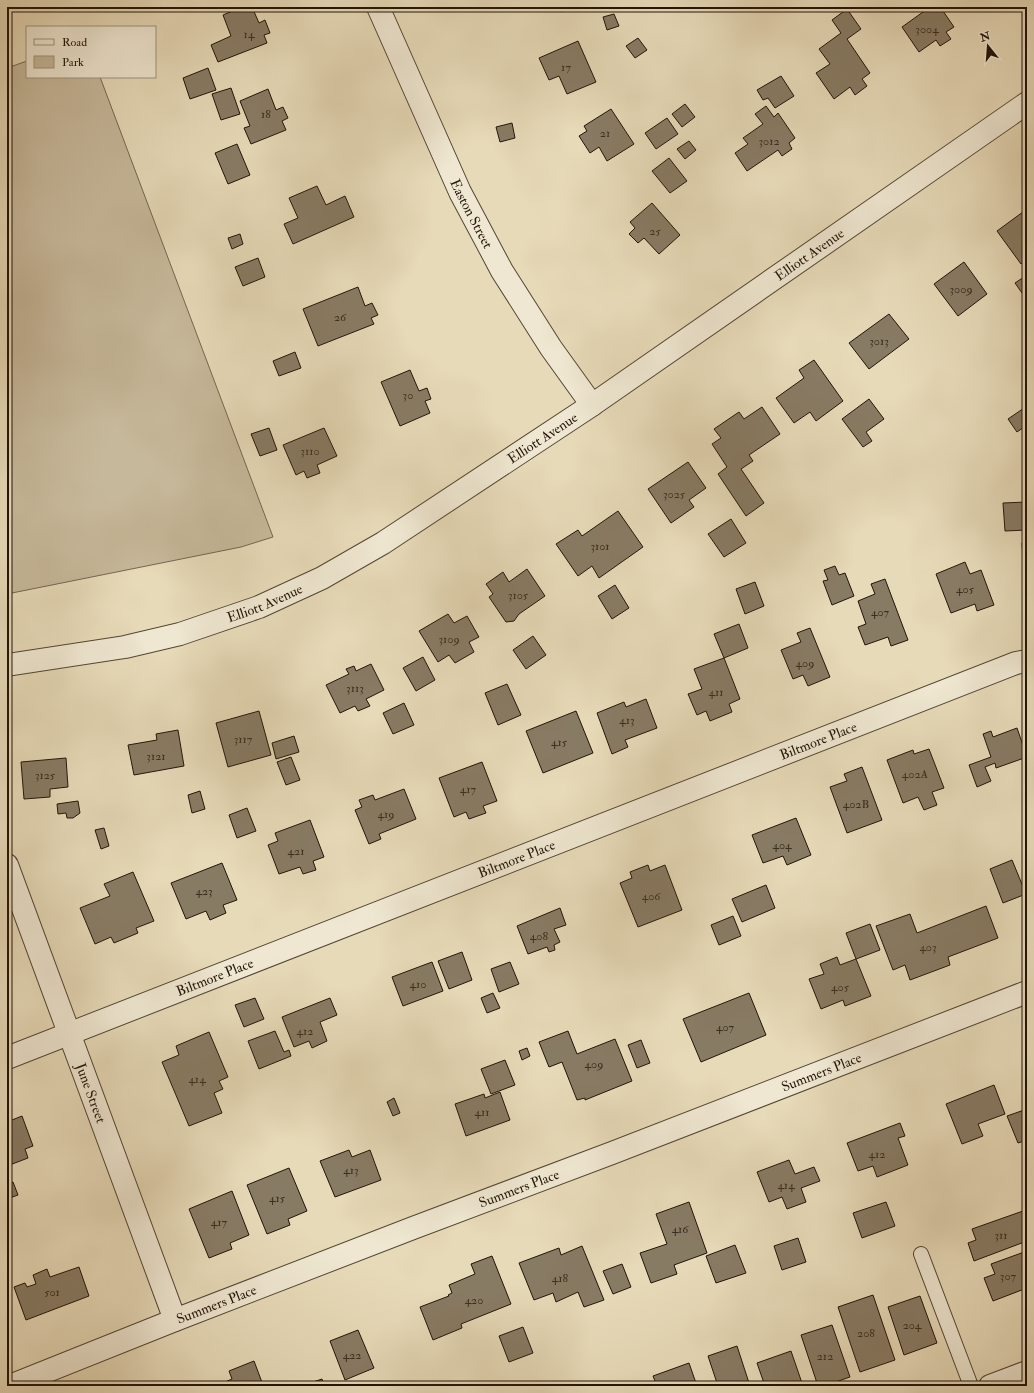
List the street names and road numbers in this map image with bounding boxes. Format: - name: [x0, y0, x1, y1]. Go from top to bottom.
- street label: Easton Street: [446, 177, 497, 252]
- street label: Elliott Avenue: [772, 225, 848, 284]
- street label: Elliott Avenue: [504, 409, 581, 467]
- street label: Elliott Avenue: [225, 580, 305, 626]
- street label: Biltmore Place: [777, 718, 859, 764]
- street label: Biltmore Place: [475, 836, 558, 882]
- street label: Biltmore Place: [174, 954, 256, 1000]
- street label: Summers Place: [779, 1049, 864, 1096]
- street label: June Street: [72, 1060, 110, 1126]
- street label: Summers Place: [476, 1166, 562, 1211]
- street label: Summers Place: [174, 1281, 259, 1328]

